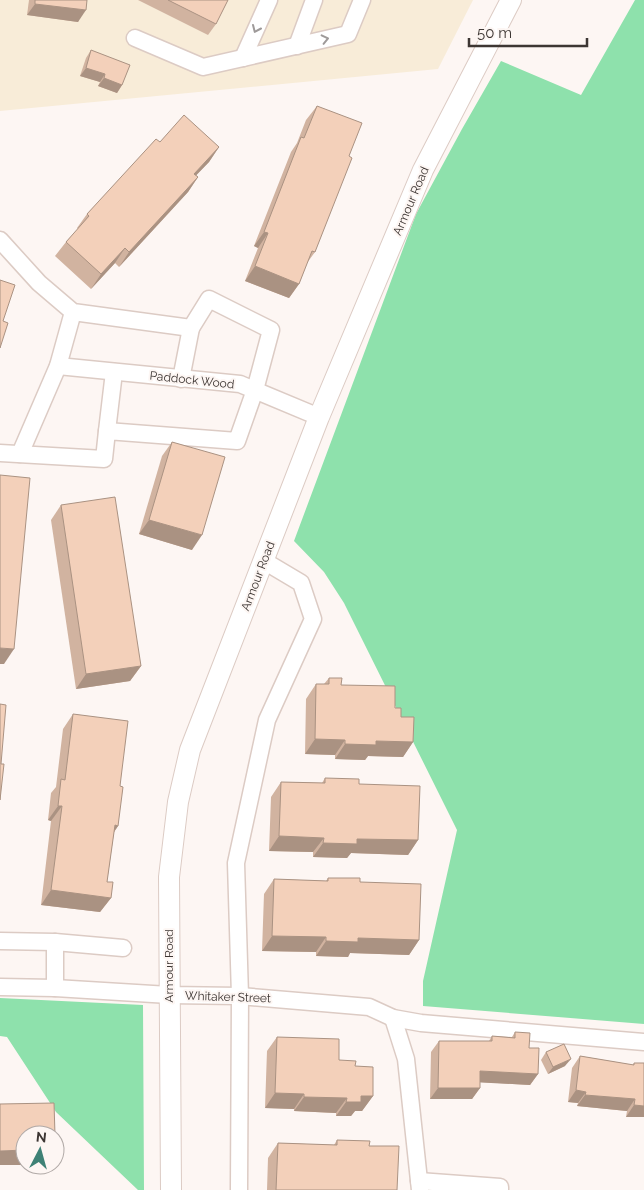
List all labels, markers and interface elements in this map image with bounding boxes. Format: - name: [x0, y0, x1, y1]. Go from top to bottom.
- scale bar: [469, 15, 586, 47]
- one-way arrow: [251, 24, 262, 33]
- text: 50 m: [477, 24, 512, 42]
- one-way arrow: [320, 34, 329, 45]
- street label: Armour Road: [390, 164, 432, 238]
- street label: Paddock Wood: [149, 369, 235, 391]
- street label: Armour Road: [238, 539, 278, 613]
- street label: Armour Road: [162, 929, 176, 1003]
- street label: Whitaker Street: [185, 989, 271, 1005]
- north arrow: [15, 1125, 65, 1175]
- text: N: [35, 1129, 48, 1146]

